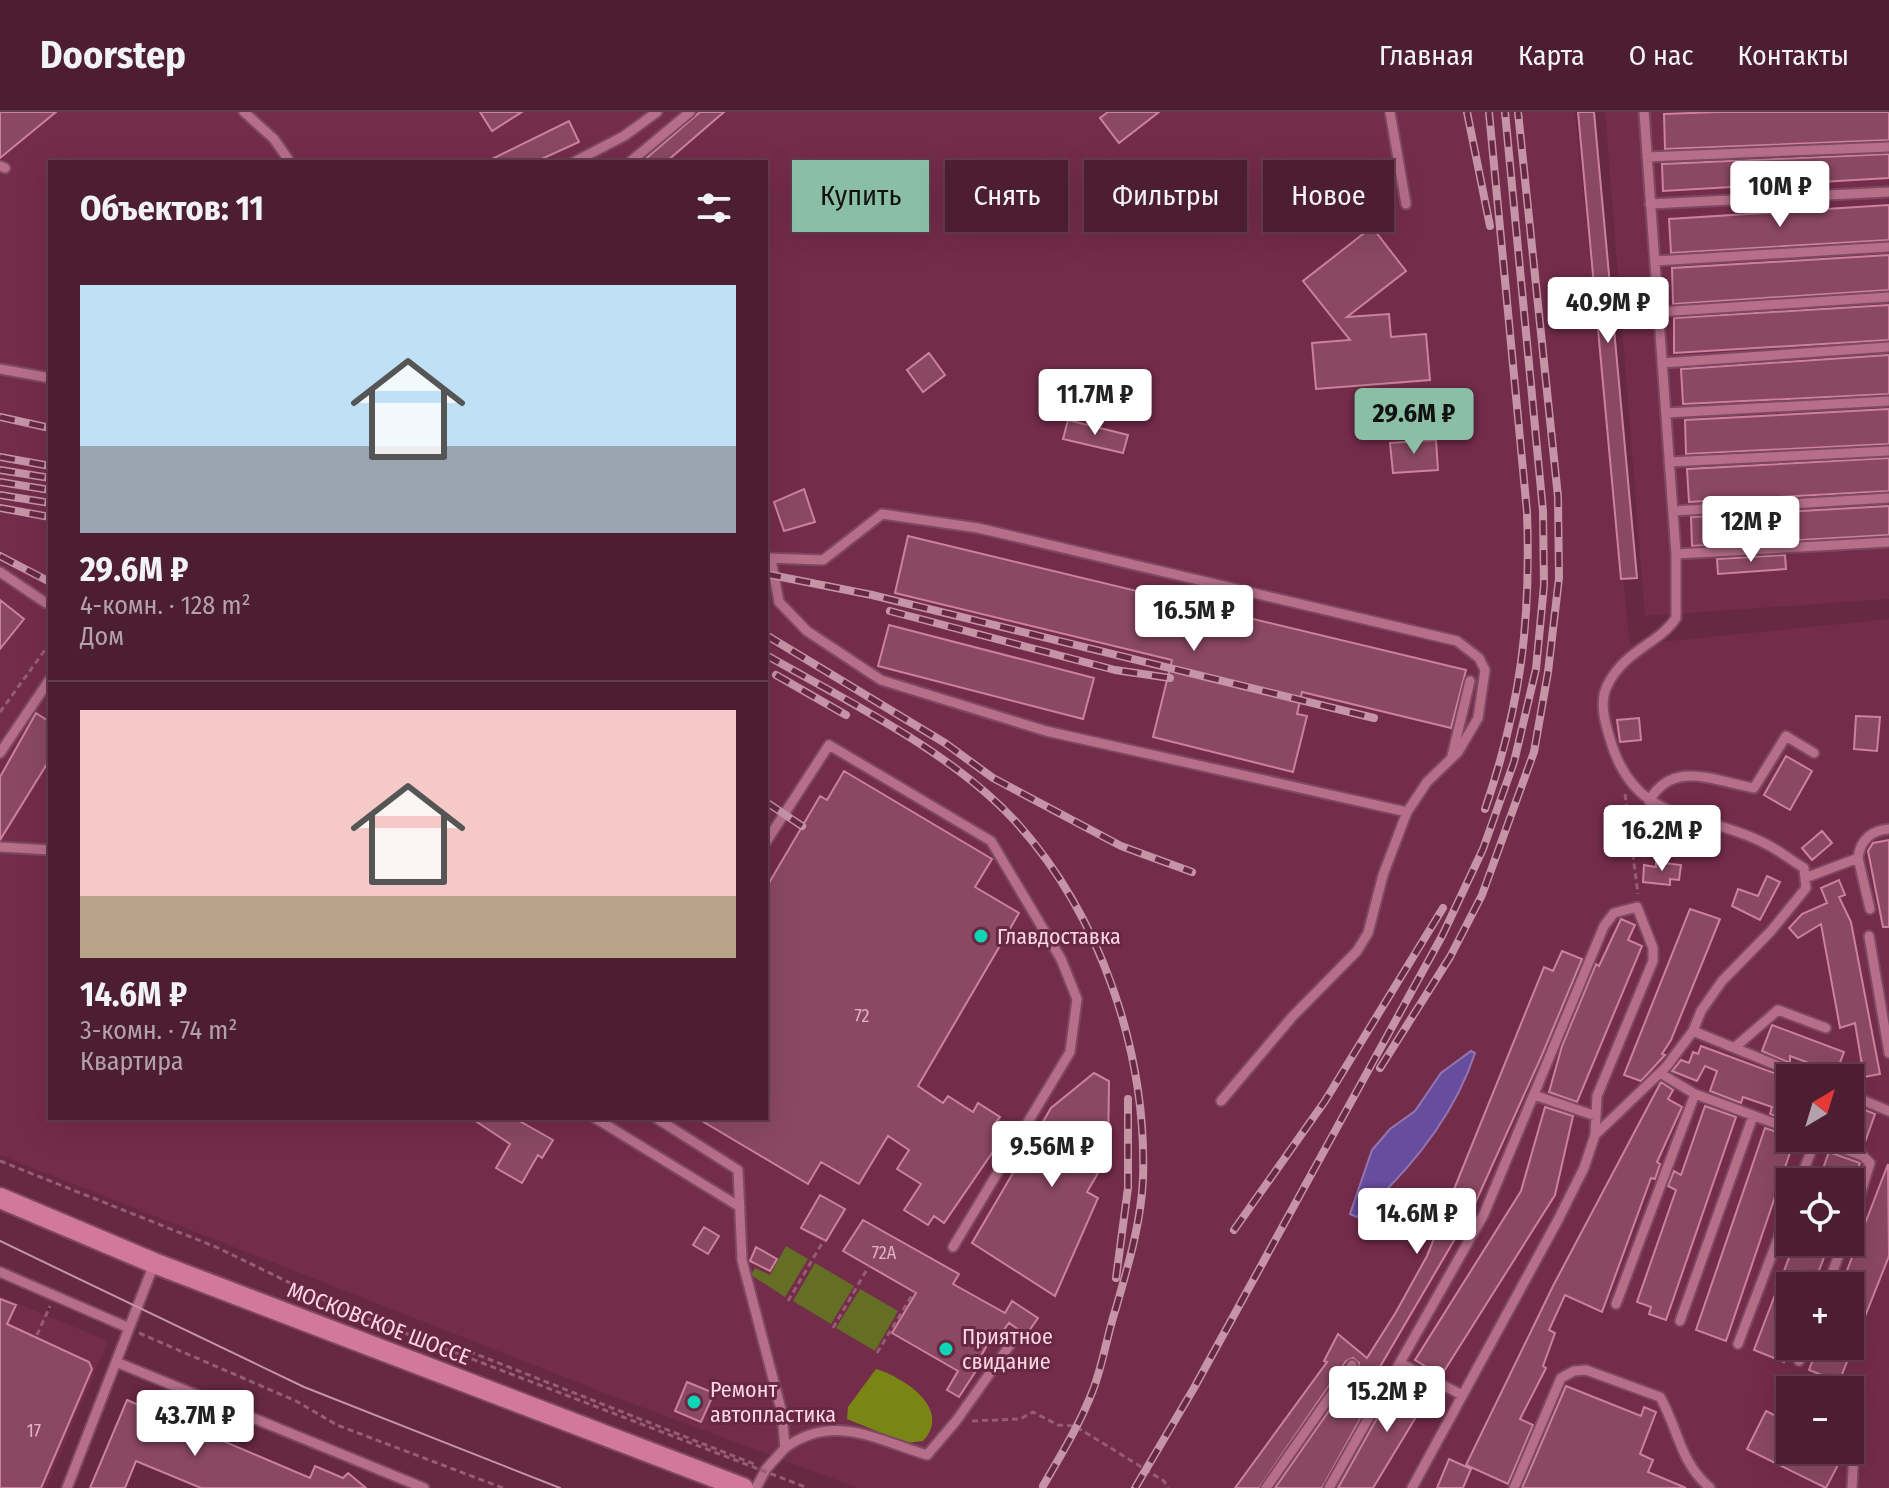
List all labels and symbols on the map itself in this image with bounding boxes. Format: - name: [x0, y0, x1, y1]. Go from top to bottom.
- pin: 10M ₽: [1724, 161, 1836, 229]
- pin: 40.9M ₽: [1534, 277, 1682, 345]
- pin: 11.7M ₽: [1021, 369, 1169, 437]
- pin: 29.6M ₽: [1340, 388, 1488, 456]
- pin: 12M ₽: [1695, 496, 1807, 564]
- pin: 16.5M ₽: [1120, 585, 1268, 653]
- pin: 16.2M ₽: [1588, 805, 1736, 873]
- place label: Главдоставка: [997, 923, 1121, 950]
- marker: Главдоставка: [972, 927, 990, 945]
- house number: 72: [854, 1005, 870, 1027]
- north arrow: [1776, 1064, 1864, 1152]
- pin: 9.56M ₽: [978, 1121, 1126, 1189]
- pin: 14.6M ₽: [1343, 1188, 1491, 1256]
- house number: 72А: [872, 1242, 897, 1264]
- street label: МОСКОВСКОЕ ШОССЕ: [284, 1276, 474, 1371]
- place label: Приятное свидание: [962, 1323, 1053, 1375]
- marker: Приятное свидание: [937, 1340, 955, 1358]
- pin: 15.2M ₽: [1313, 1366, 1461, 1434]
- place label: Ремонт автопластика: [710, 1376, 836, 1428]
- pin: 43.7M ₽: [121, 1390, 269, 1458]
- marker: Ремонт автопластика: [685, 1393, 703, 1411]
- house number: 17: [27, 1420, 41, 1442]

